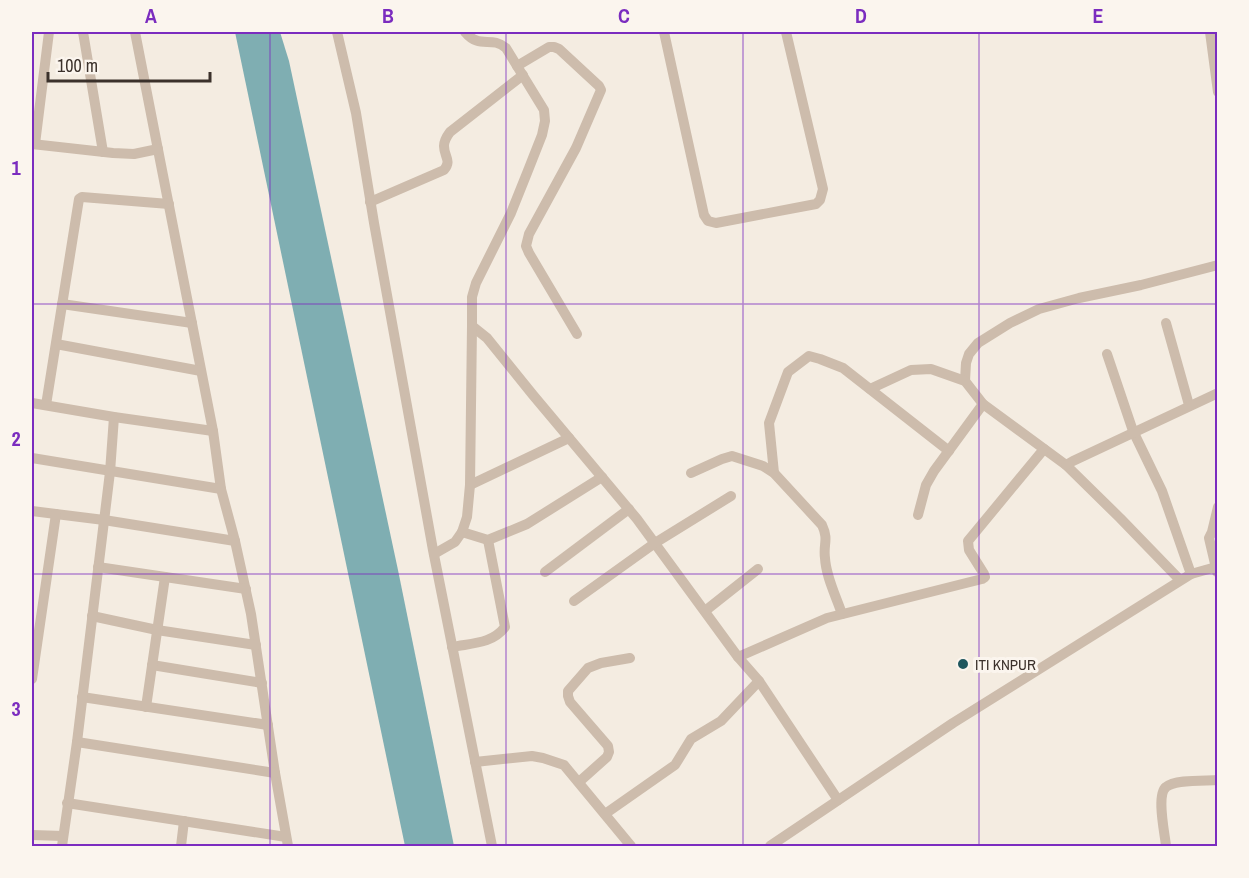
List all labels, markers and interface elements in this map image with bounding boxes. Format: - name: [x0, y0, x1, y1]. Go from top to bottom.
- text: A: [145, 2, 157, 29]
- text: B: [382, 2, 394, 29]
- text: C: [618, 2, 630, 29]
- text: D: [855, 2, 867, 29]
- text: E: [1093, 2, 1104, 29]
- scale bar: [48, 45, 210, 83]
- text: 100 m: [57, 53, 98, 78]
- text: 1: [11, 154, 21, 181]
- text: 2: [11, 425, 21, 452]
- place label: ITI KNPUR: [975, 654, 1036, 675]
- marker: ITI KNPUR: [956, 657, 970, 671]
- text: 3: [11, 695, 21, 722]

